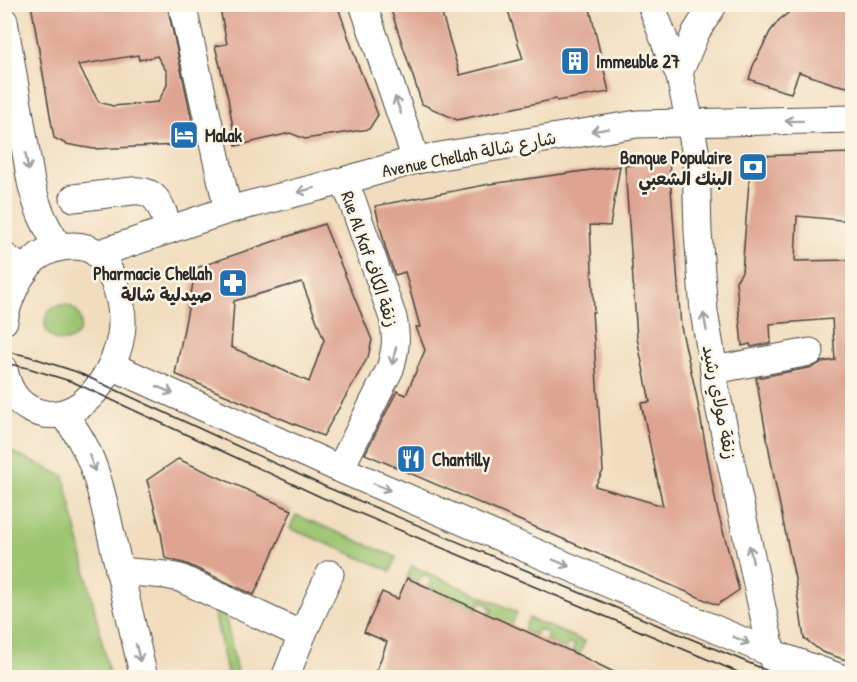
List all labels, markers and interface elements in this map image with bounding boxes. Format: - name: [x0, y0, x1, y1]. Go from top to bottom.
- building icon: Immeuble 27: [559, 45, 591, 77]
- place label: Immeuble 27: [596, 49, 680, 74]
- one-way arrow: [391, 96, 402, 115]
- one-way arrow: [785, 115, 805, 126]
- hotel icon: Malak: [168, 119, 200, 151]
- place label: Malak: [205, 123, 243, 148]
- street label: Avenue Chellah شارع شالة: [380, 125, 558, 183]
- one-way arrow: [590, 125, 610, 136]
- place label: Banque Populaire البنك الشعبي: [620, 145, 733, 195]
- one-way arrow: [22, 151, 33, 171]
- bank icon: Banque Populaire البنك الشعبي: [737, 151, 769, 183]
- one-way arrow: [297, 185, 316, 197]
- street label: Rue Al Kaf زنقة الكاف: [335, 188, 405, 330]
- place label: Pharmacie Chellah صيدلية شالة: [93, 261, 212, 307]
- pharmacy icon: Pharmacie Chellah صيدلية شالة: [217, 267, 249, 299]
- one-way arrow: [700, 313, 711, 332]
- street label: زنقة مولاي رشيد: [696, 343, 743, 461]
- one-way arrow: [387, 346, 399, 365]
- one-way arrow: [156, 384, 174, 396]
- restaurant icon: Chantilly: [395, 443, 427, 475]
- place label: Chantilly: [432, 447, 491, 473]
- one-way arrow: [88, 454, 99, 472]
- one-way arrow: [372, 482, 390, 493]
- one-way arrow: [745, 545, 756, 565]
- one-way arrow: [551, 558, 570, 569]
- one-way arrow: [731, 634, 749, 646]
- one-way arrow: [133, 643, 144, 662]

